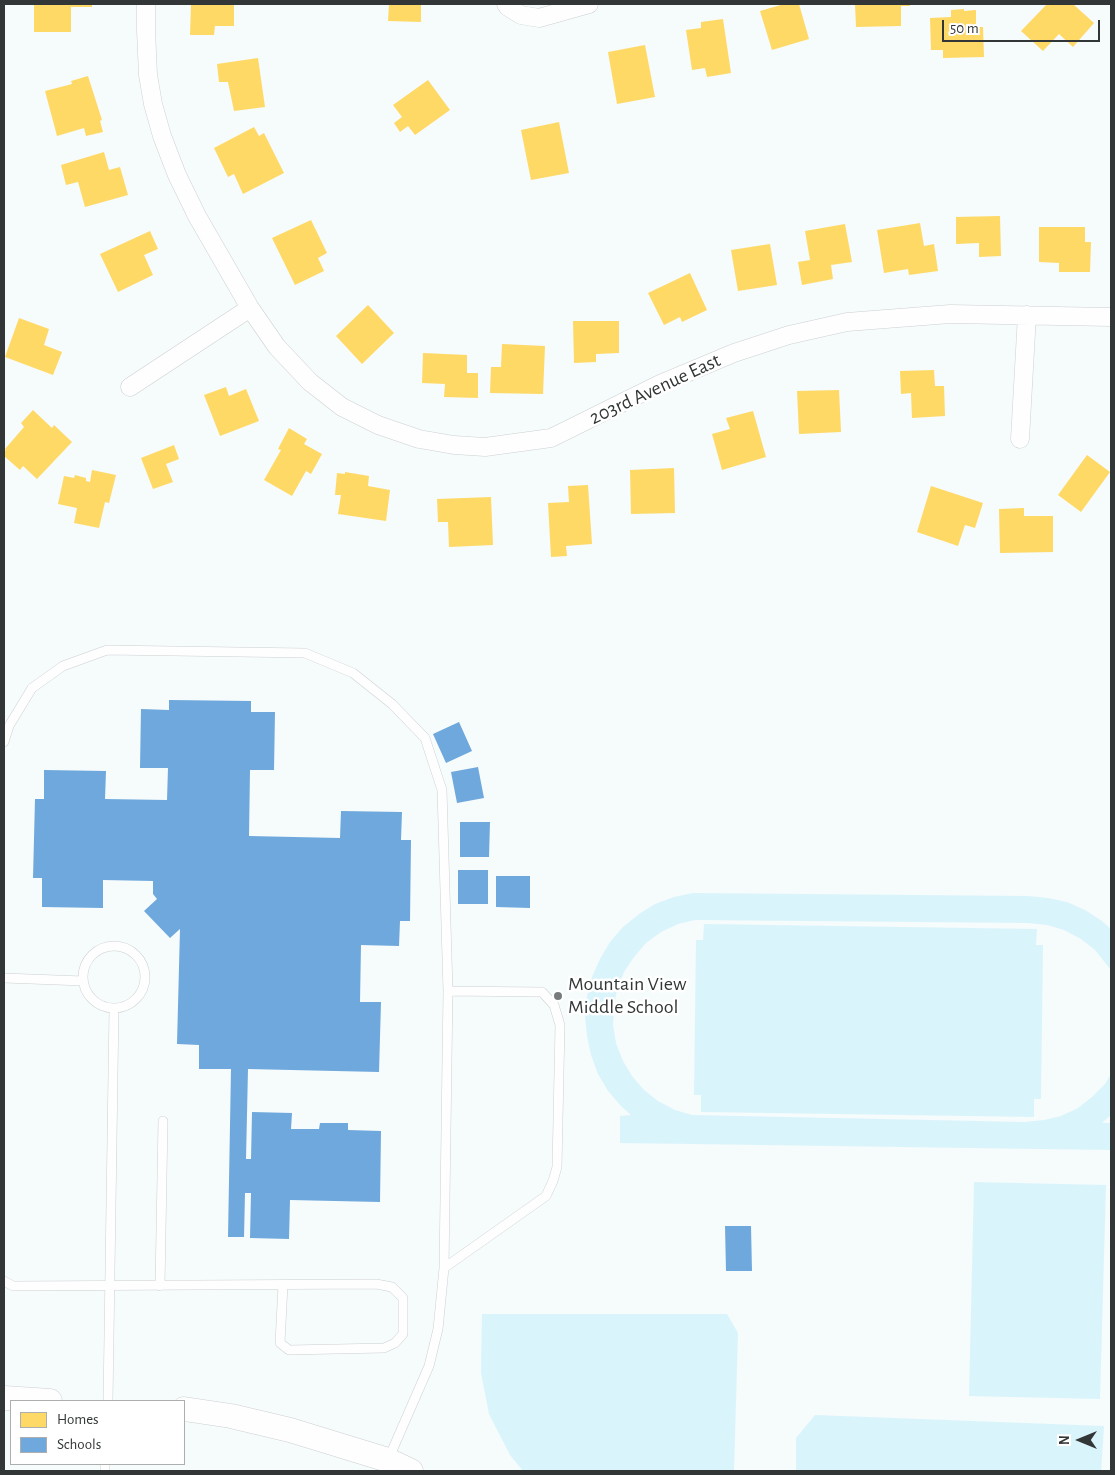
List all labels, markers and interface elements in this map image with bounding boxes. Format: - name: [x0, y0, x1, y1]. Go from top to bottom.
- scale bar: [945, 10, 1102, 42]
- text: 50 m: [950, 21, 979, 36]
- street label: 203rd Avenue East: [586, 348, 724, 430]
- place label: Mountain View Middle School: [568, 972, 686, 1019]
- marker: Mountain View Middle School: [552, 990, 564, 1002]
- legend: [10, 1400, 185, 1465]
- text: Homes: [57, 1412, 99, 1427]
- north arrow: [1055, 1415, 1105, 1465]
- text: N: [1058, 1435, 1072, 1445]
- text: Schools: [57, 1437, 101, 1452]

